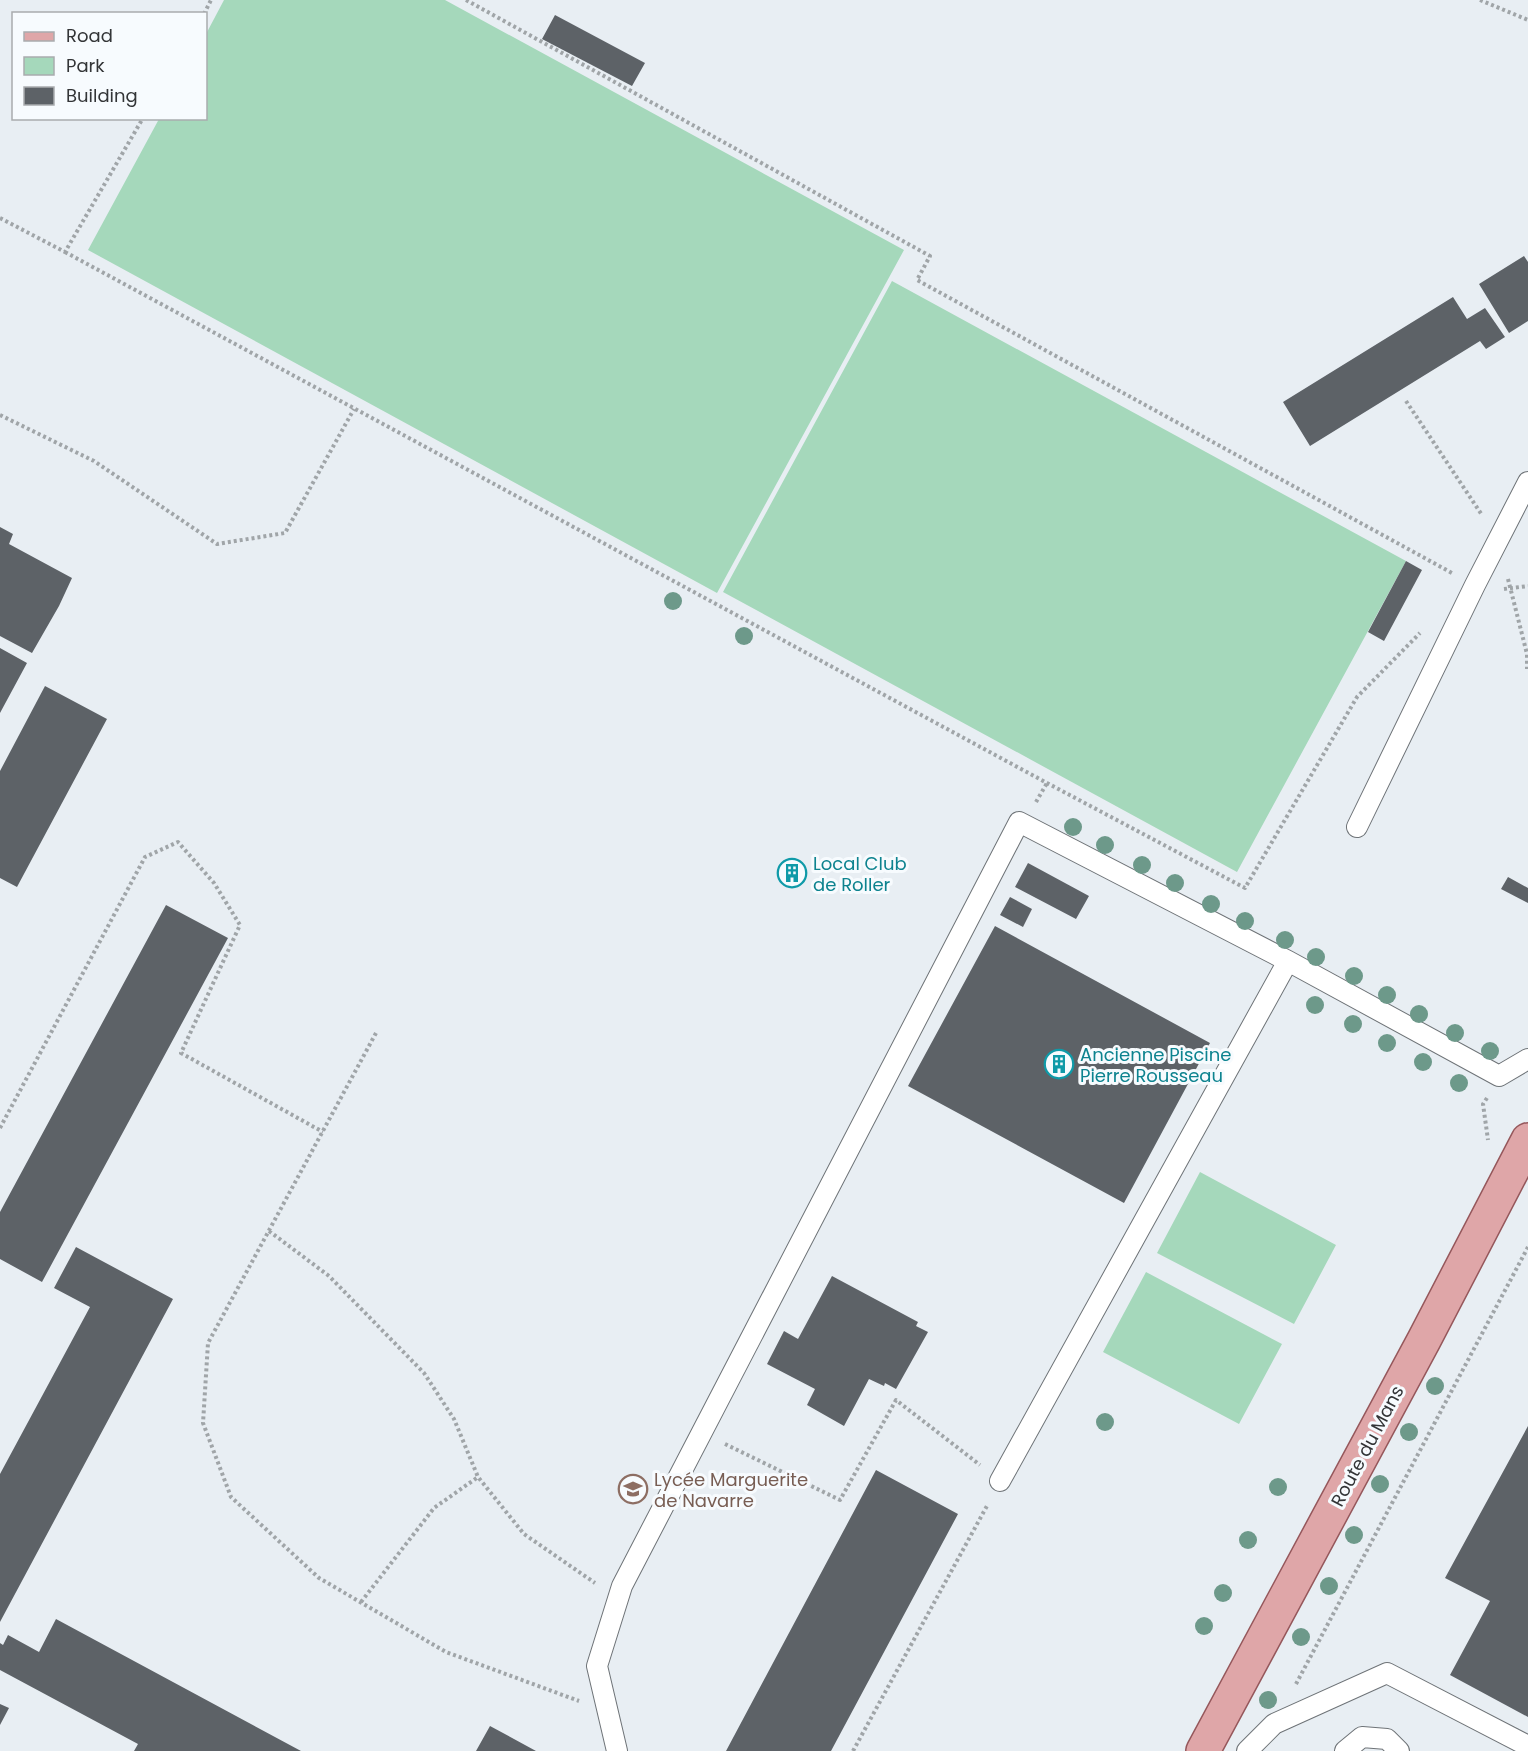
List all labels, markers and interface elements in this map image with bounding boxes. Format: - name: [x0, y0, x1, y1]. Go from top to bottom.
- legend: [12, 12, 207, 120]
- text: Road: [66, 23, 113, 48]
- text: Park: [66, 53, 105, 78]
- text: Building: [66, 83, 138, 108]
- place label: Local Club de Roller: [813, 851, 907, 897]
- building icon: Local Club de Roller: [776, 857, 808, 889]
- place label: Ancienne Piscine Pierre Rousseau: [1080, 1042, 1231, 1088]
- building icon: Ancienne Piscine Pierre Rousseau: [1043, 1048, 1075, 1080]
- street label: Route du Mans: [1325, 1381, 1409, 1511]
- place label: Lycée Marguerite de Navarre: [654, 1467, 808, 1513]
- school or university icon: Lycée Marguerite de Navarre: [617, 1473, 649, 1505]

